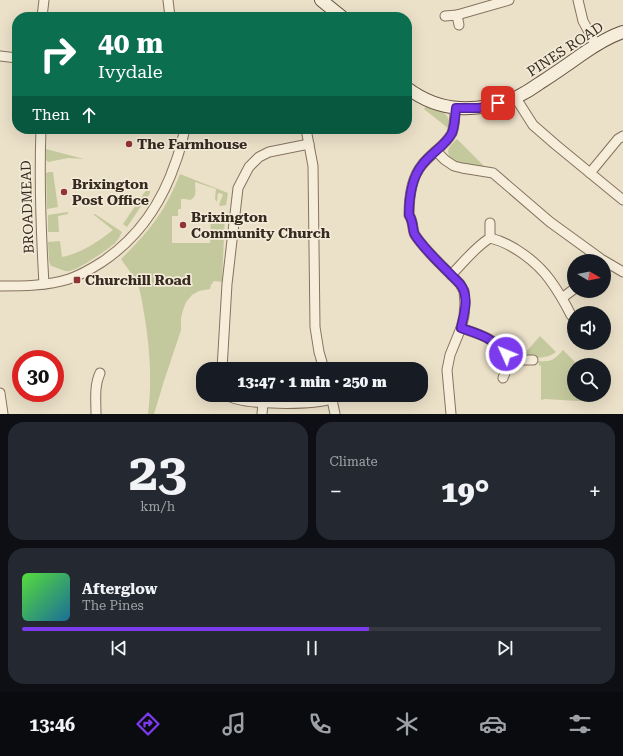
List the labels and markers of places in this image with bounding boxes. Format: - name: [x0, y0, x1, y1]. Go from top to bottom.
- pin: [481, 86, 515, 120]
- place label: The Farmhouse: [137, 136, 247, 152]
- marker: The Farmhouse: [124, 139, 134, 149]
- place label: Brixington Post Office: [72, 176, 149, 208]
- marker: Brixington Post Office: [59, 187, 69, 197]
- place label: Brixington Community Church: [191, 209, 331, 241]
- marker: Brixington Community Church: [178, 220, 188, 230]
- place label: Churchill Road: [85, 272, 192, 288]
- marker: Churchill Road: [72, 275, 82, 285]

